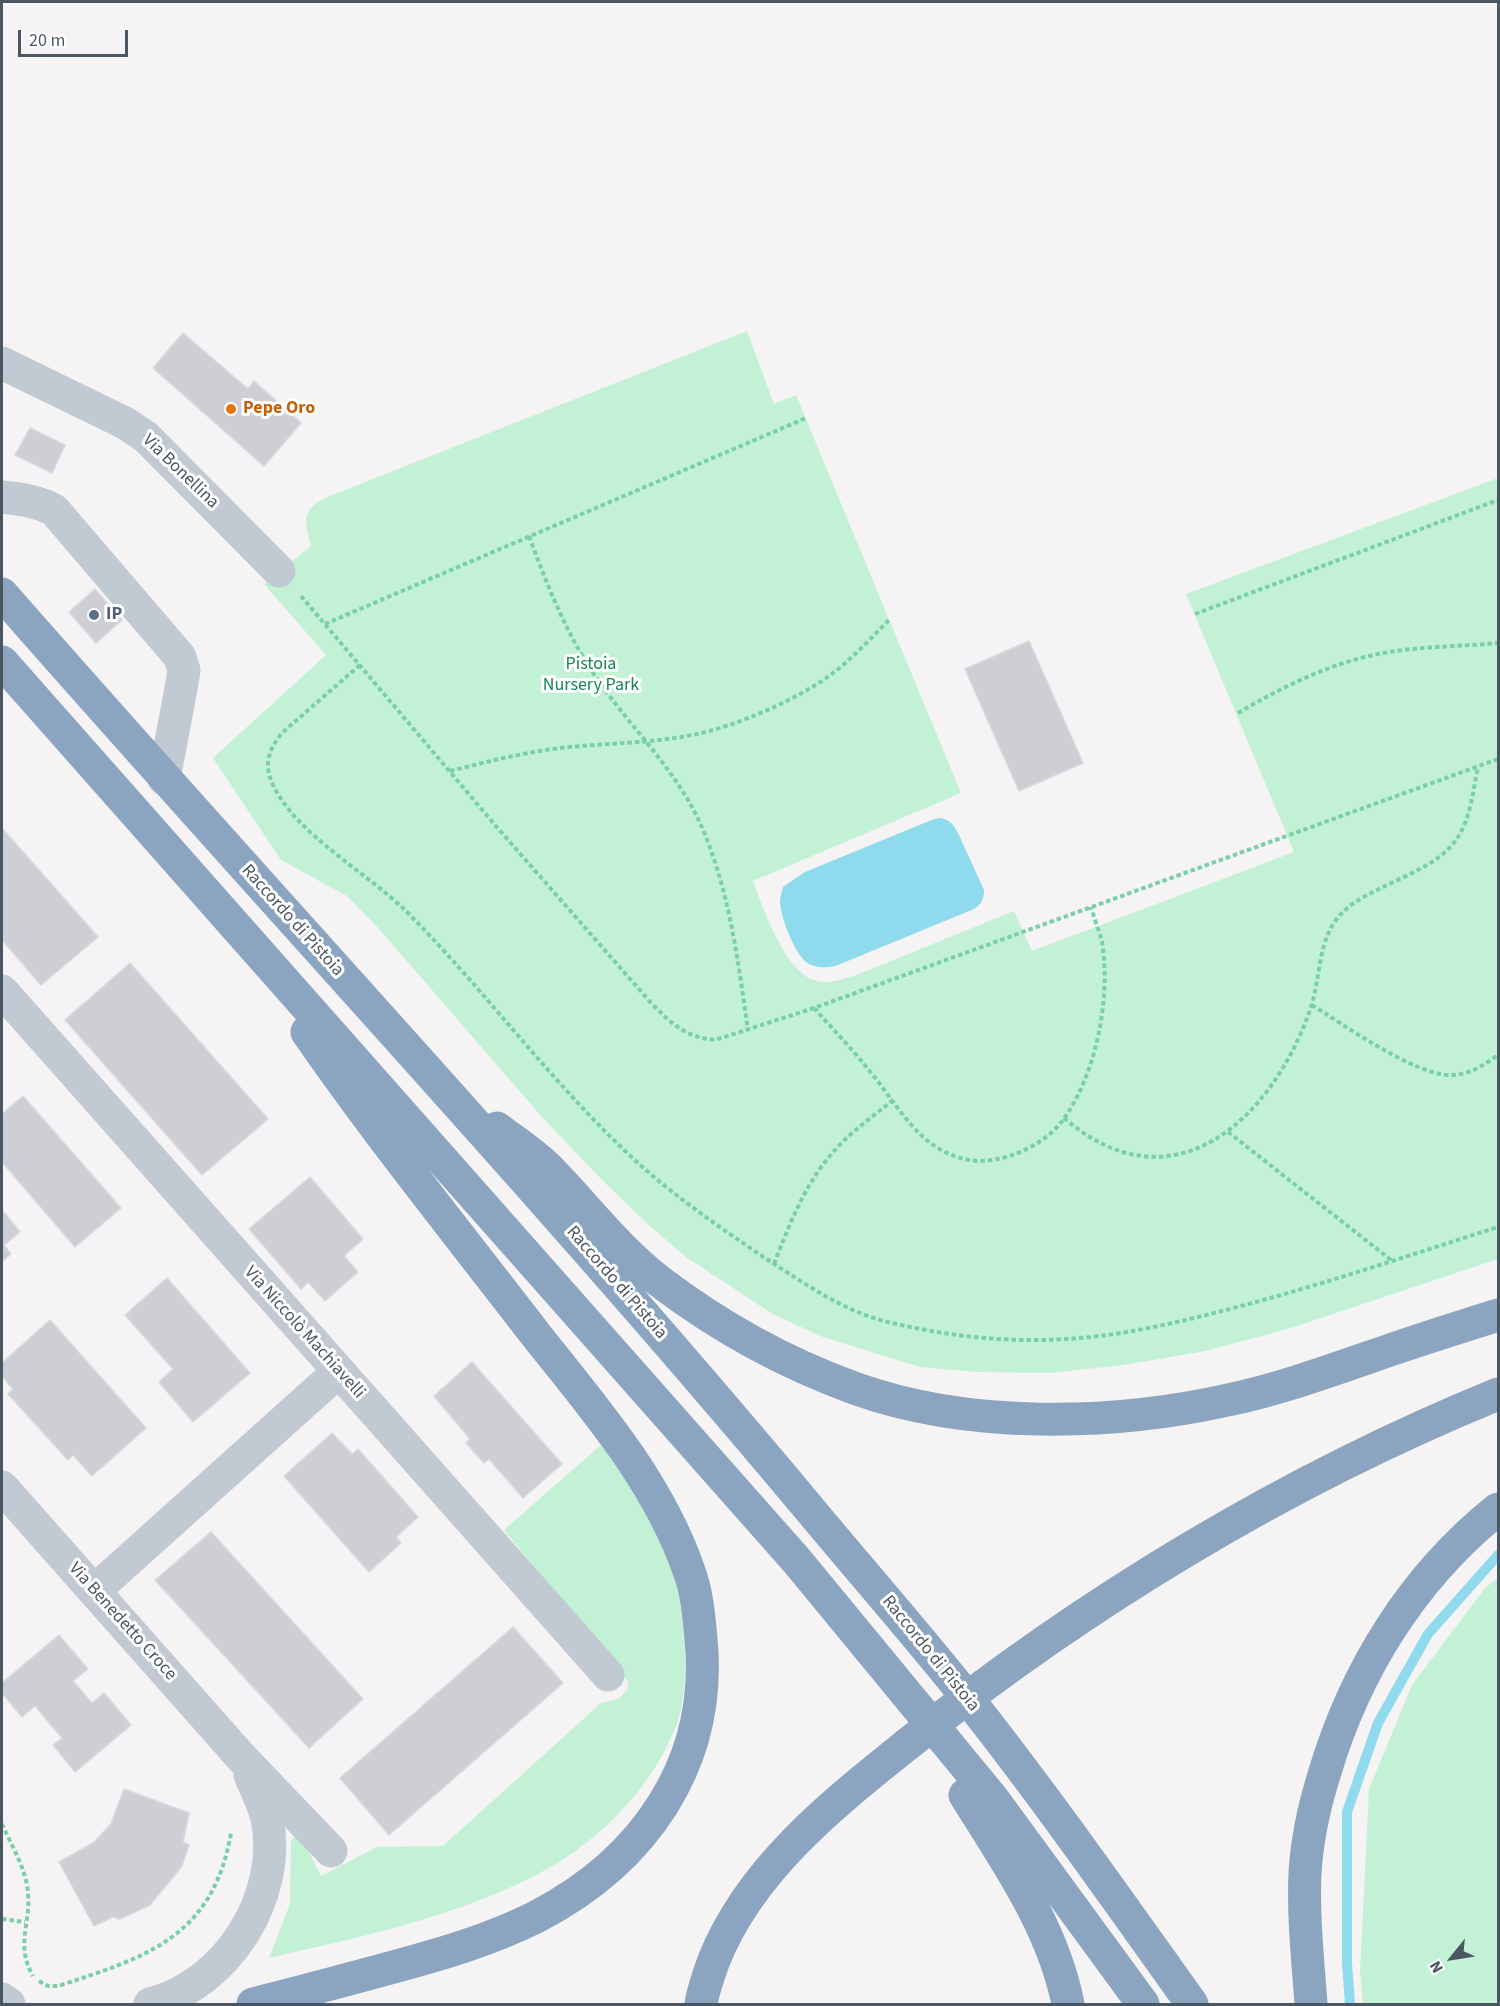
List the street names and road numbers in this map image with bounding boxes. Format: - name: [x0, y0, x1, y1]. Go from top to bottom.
- street label: Via Bonellina: [137, 430, 223, 514]
- street label: Raccordo di Pistoia: [236, 861, 348, 981]
- street label: Raccordo di Pistoia: [561, 1222, 671, 1344]
- street label: Via Niccolò Machiavelli: [239, 1262, 369, 1404]
- street label: Via Benedetto Croce: [63, 1559, 181, 1685]
- street label: Raccordo di Pistoia: [877, 1592, 983, 1716]

